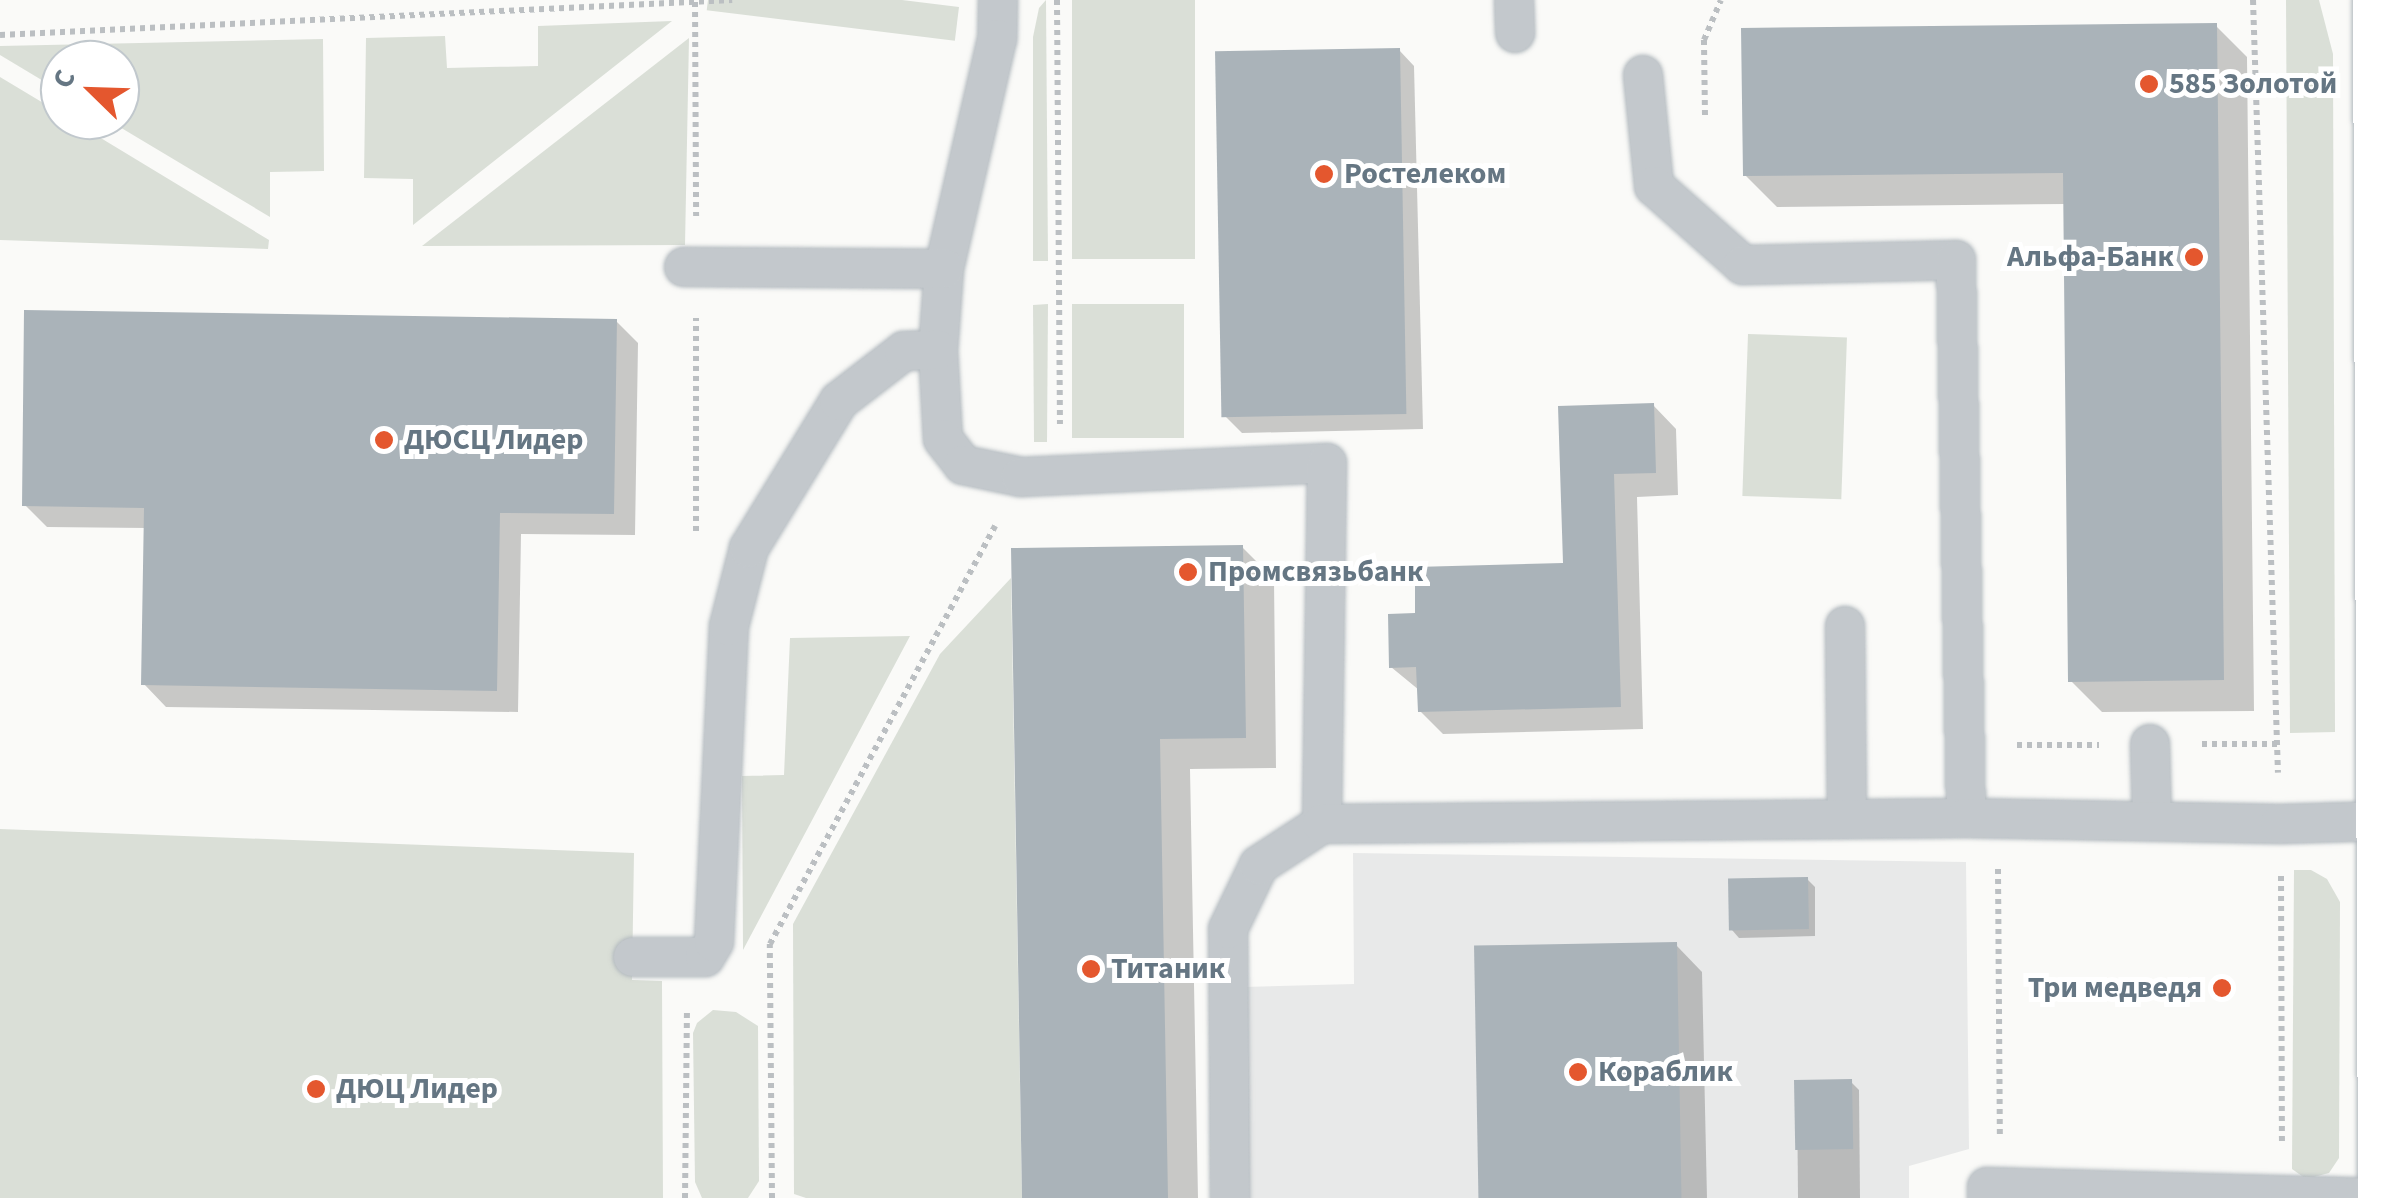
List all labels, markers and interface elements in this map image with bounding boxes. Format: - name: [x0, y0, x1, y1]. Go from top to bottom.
- north arrow: [40, 40, 140, 140]
- text: С: [43, 64, 86, 94]
- place label: 585 Золотой: [2169, 66, 2337, 102]
- marker: 585 Золотой: [2138, 73, 2160, 95]
- place label: Ростелеком: [1344, 156, 1506, 192]
- marker: Ростелеком: [1313, 163, 1335, 185]
- place label: Альфа-Банк: [2007, 239, 2174, 275]
- marker: Альфа-Банк: [2183, 246, 2205, 268]
- place label: ДЮСЦ Лидер: [404, 422, 583, 458]
- marker: ДЮСЦ Лидер: [373, 429, 395, 451]
- place label: Промсвязьбанк: [1208, 554, 1423, 590]
- marker: Промсвязьбанк: [1177, 561, 1199, 583]
- place label: Титаник: [1111, 951, 1225, 987]
- marker: Титаник: [1080, 958, 1102, 980]
- place label: Три медведя: [2028, 970, 2202, 1006]
- marker: Три медведя: [2211, 977, 2233, 999]
- place label: Кораблик: [1598, 1054, 1733, 1090]
- marker: Кораблик: [1567, 1061, 1589, 1083]
- place label: ДЮЦ Лидер: [336, 1071, 498, 1107]
- marker: ДЮЦ Лидер: [305, 1078, 327, 1100]

